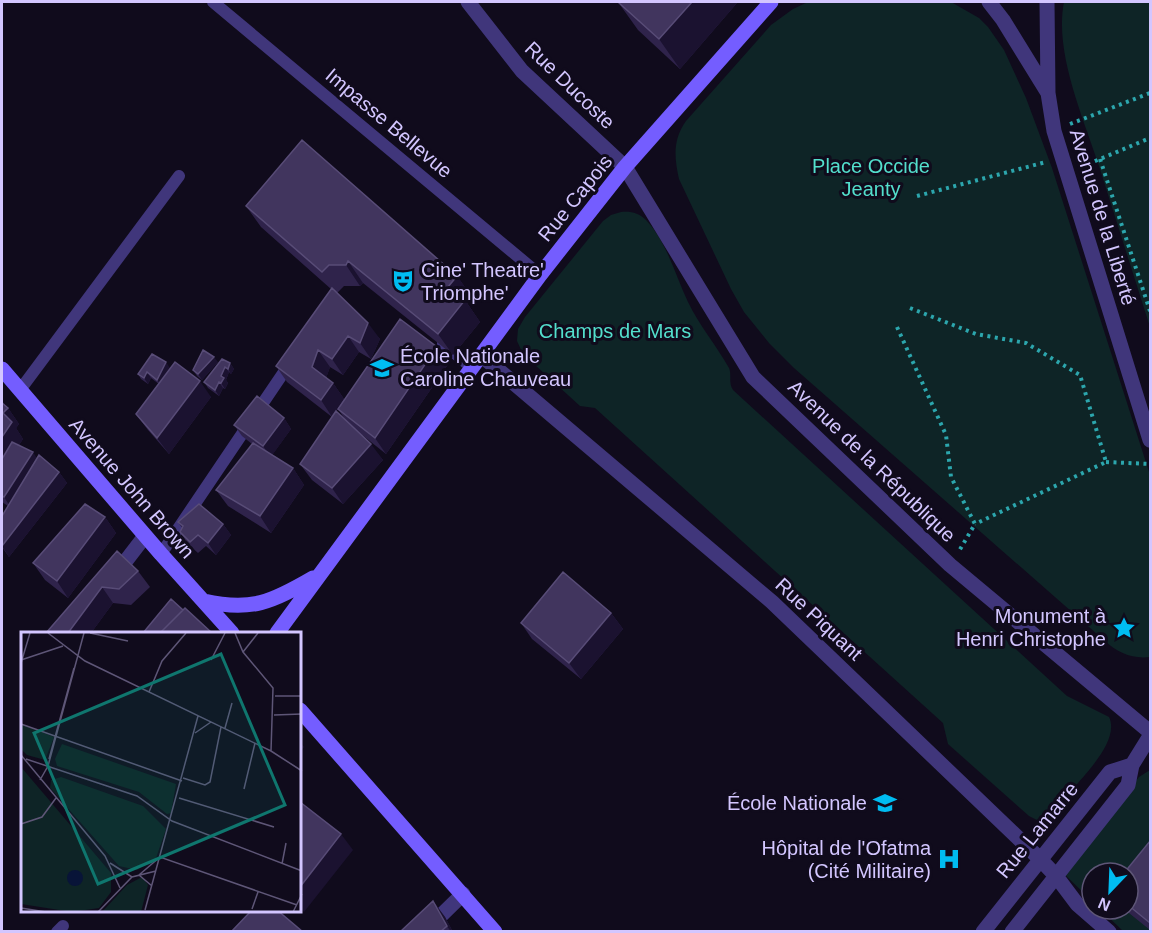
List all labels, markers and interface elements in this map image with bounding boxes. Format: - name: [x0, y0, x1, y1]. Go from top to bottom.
- street label: Rue Ducoste: [521, 37, 619, 133]
- street label: Impasse Bellevue: [321, 64, 457, 182]
- street label: Avenue de la Liberté: [1066, 126, 1140, 308]
- street label: Rue Capois: [534, 150, 616, 246]
- park label: Place Occide Jeanty: [812, 155, 930, 200]
- place label: Cine' Theatre' Triomphe': [421, 259, 544, 304]
- theatre icon: Cine' Theatre' Triomphe': [390, 268, 416, 294]
- park label: Champs de Mars: [539, 320, 691, 342]
- place label: École Nationale Caroline Chauveau: [400, 345, 571, 390]
- school or university icon: École Nationale Caroline Chauveau: [369, 355, 395, 381]
- street label: Avenue de la République: [784, 376, 960, 546]
- street label: Avenue John Brown: [65, 413, 199, 563]
- street label: Rue Piquant: [771, 573, 867, 665]
- place label: Monument à Henri Christophe: [956, 605, 1107, 650]
- place icon: Monument à Henri Christophe: [1111, 615, 1137, 641]
- inset map: [21, 632, 302, 912]
- street label: Rue Lamarre: [992, 778, 1082, 882]
- school or university icon: École Nationale: [872, 790, 898, 816]
- place label: École Nationale: [727, 792, 867, 814]
- place label: Hôpital de l'Ofatma (Cité Militaire): [762, 837, 932, 882]
- hospital icon: Hôpital de l'Ofatma (Cité Militaire): [936, 846, 962, 872]
- north arrow: [1080, 861, 1140, 921]
- text: N: [1096, 894, 1113, 914]

